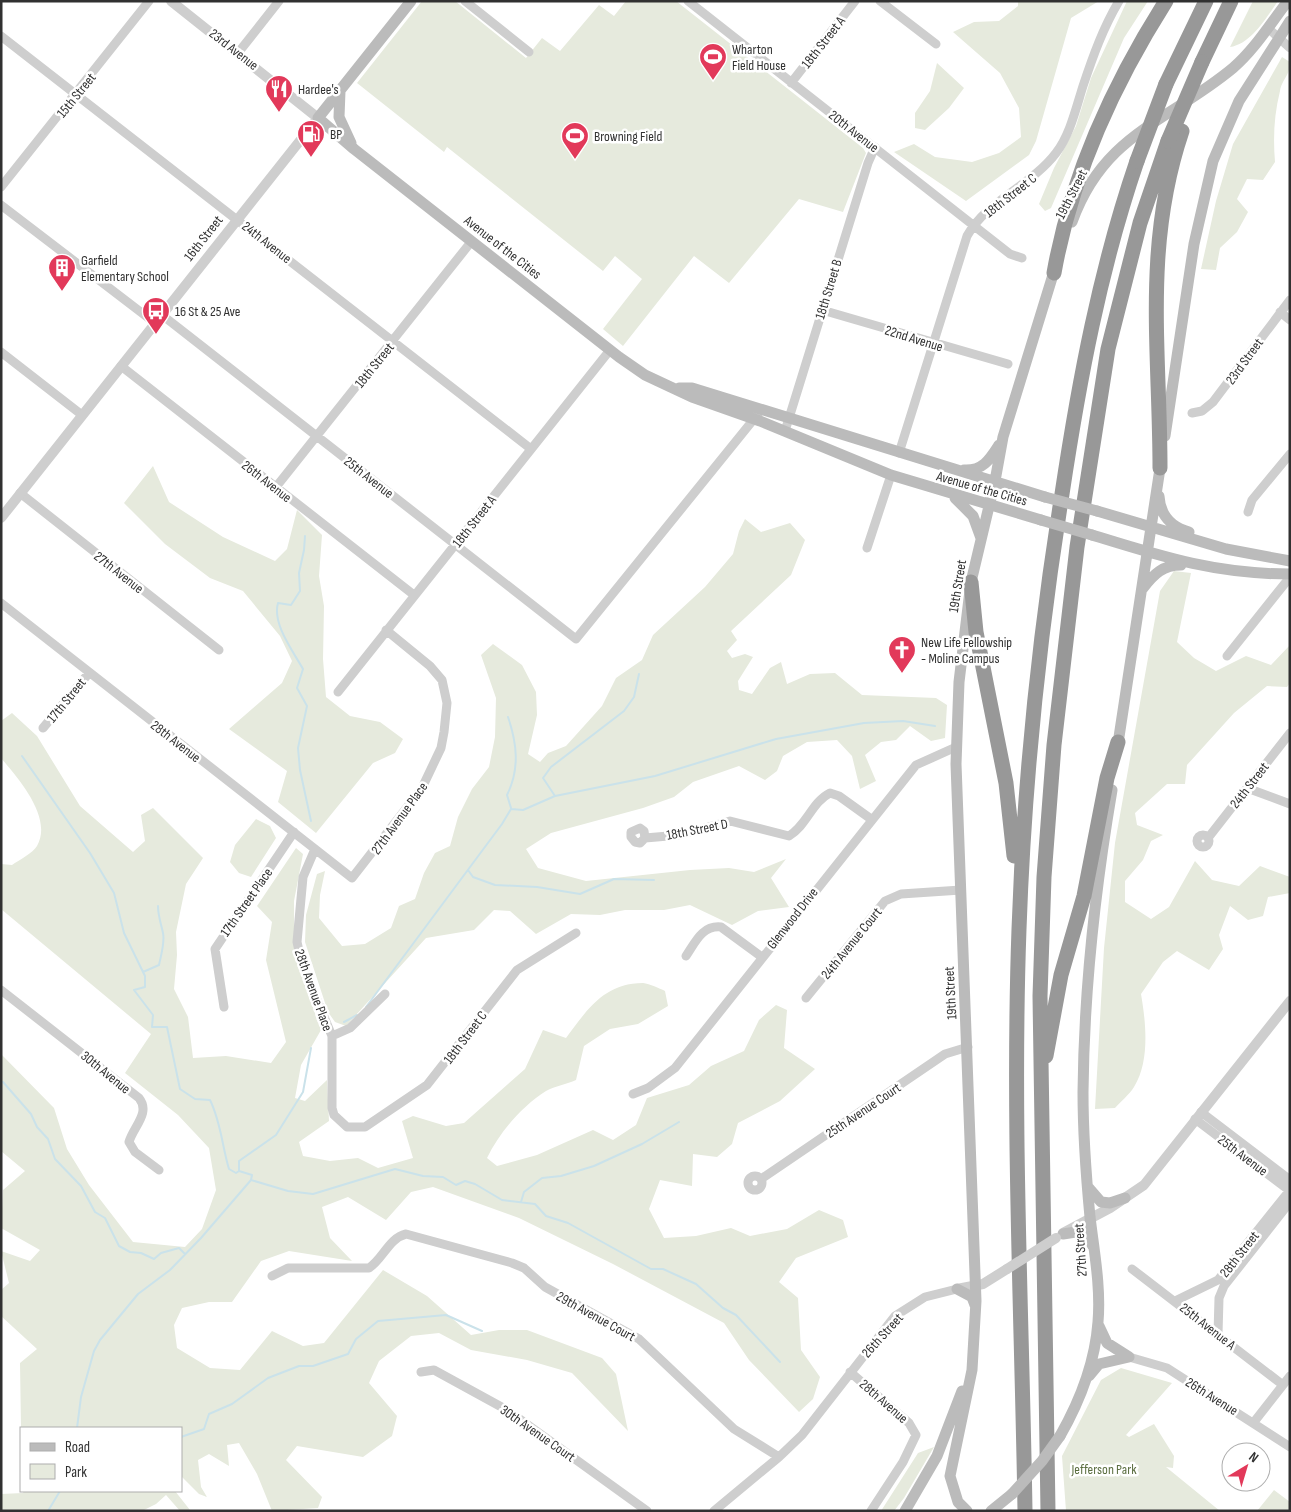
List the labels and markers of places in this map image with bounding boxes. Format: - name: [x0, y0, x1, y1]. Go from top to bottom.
- place label: Wharton Field House: [732, 41, 786, 74]
- sports icon: Wharton Field House: [698, 42, 728, 81]
- restaurant icon: Hardee's: [264, 74, 294, 113]
- place label: Hardee's: [298, 81, 339, 98]
- fuel station icon: BP: [296, 119, 326, 158]
- sports icon: Browning Field: [560, 121, 590, 160]
- place label: BP: [330, 126, 342, 143]
- place label: Browning Field: [594, 128, 662, 145]
- place label: Garfield Elementary School: [81, 252, 169, 285]
- building icon: Garfield Elementary School: [47, 253, 77, 292]
- bus stop icon: 16 St & 25 Ave: [141, 296, 171, 335]
- place label: 16 St & 25 Ave: [175, 303, 240, 320]
- place label: New Life Fellowship - Moline Campus: [921, 634, 1012, 667]
- church icon: New Life Fellowship - Moline Campus: [887, 635, 917, 674]

